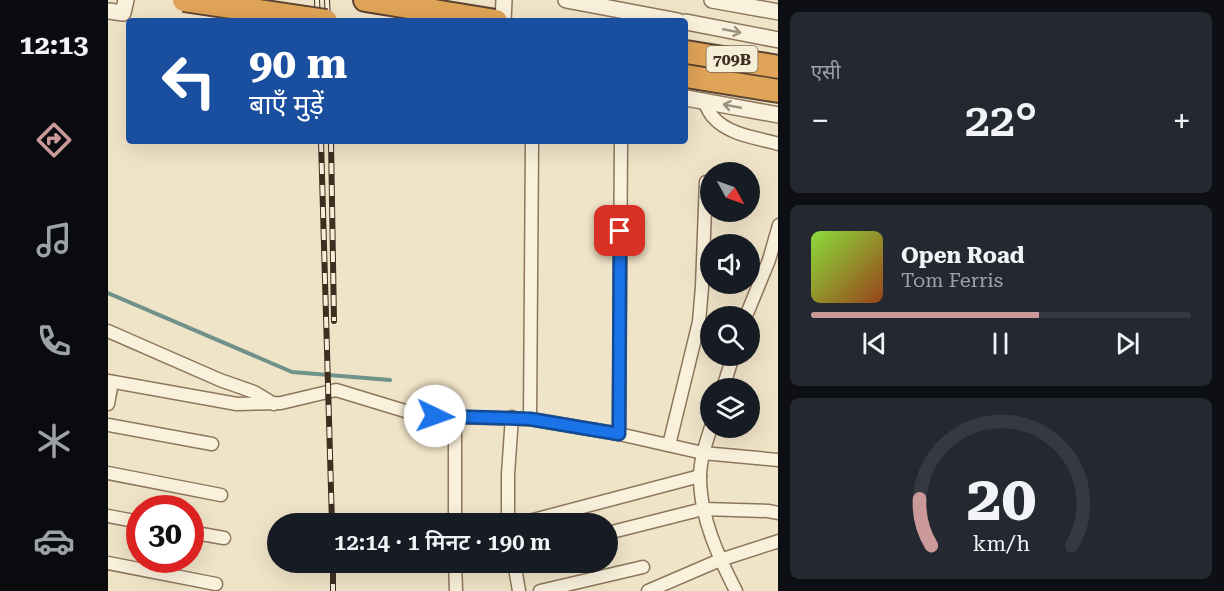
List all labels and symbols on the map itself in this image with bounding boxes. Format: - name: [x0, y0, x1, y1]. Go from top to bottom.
- one-way arrow: [722, 26, 741, 37]
- road number: 709B: [706, 46, 758, 72]
- one-way arrow: [723, 100, 742, 111]
- north arrow: [700, 162, 760, 222]
- pin: [594, 205, 645, 256]
- position arrow: [403, 384, 467, 448]
- speed limit sign: 30: [126, 495, 204, 573]

